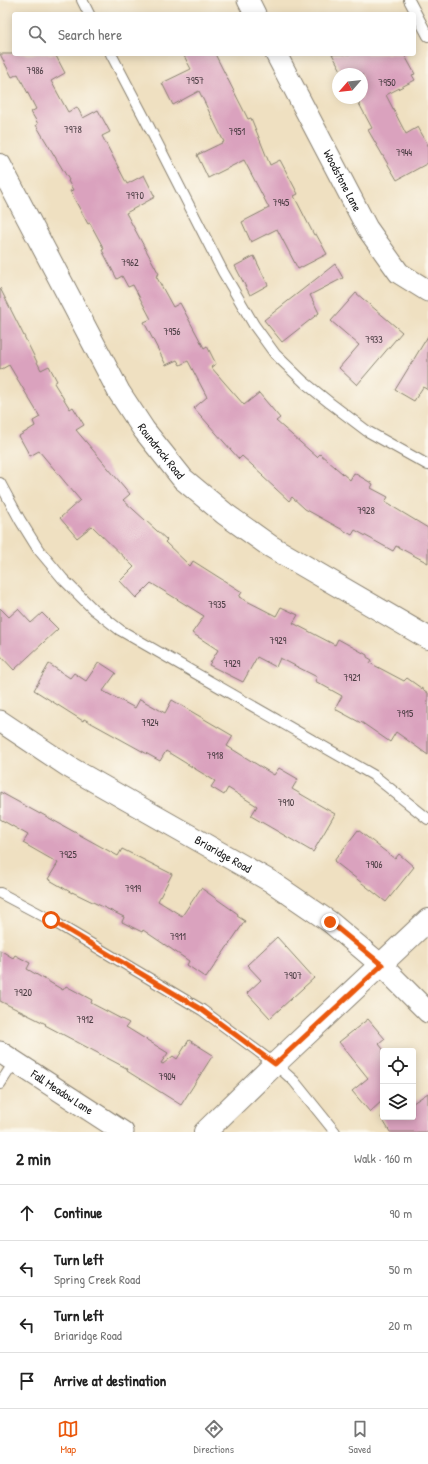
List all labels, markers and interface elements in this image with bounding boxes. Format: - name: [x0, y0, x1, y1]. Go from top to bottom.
- search box: [12, 12, 416, 56]
- icon: search: [26, 23, 48, 45]
- text: Search here: [58, 24, 122, 45]
- house number: 7986: [27, 64, 43, 77]
- north arrow: [332, 68, 368, 104]
- house number: 7957: [186, 74, 204, 87]
- house number: 7950: [378, 76, 396, 89]
- house number: 7978: [64, 123, 82, 136]
- house number: 7951: [229, 125, 246, 138]
- house number: 7944: [396, 146, 412, 159]
- street label: Woodstone Lane: [319, 147, 366, 215]
- house number: 7970: [126, 189, 145, 202]
- house number: 7945: [273, 196, 290, 209]
- house number: 7962: [121, 256, 139, 269]
- house number: 7956: [164, 325, 180, 338]
- house number: 7933: [365, 333, 383, 346]
- street label: Roundrock Road: [134, 420, 189, 483]
- house number: 7928: [357, 504, 375, 517]
- house number: 7935: [208, 598, 226, 611]
- house number: 7929: [270, 634, 287, 647]
- house number: 7929: [224, 657, 241, 670]
- house number: 7921: [344, 671, 361, 684]
- house number: 7915: [397, 707, 414, 720]
- house number: 7924: [141, 716, 159, 729]
- house number: 7918: [207, 749, 223, 762]
- house number: 7910: [278, 796, 295, 809]
- street label: Briaridge Road: [192, 831, 255, 877]
- house number: 7925: [59, 848, 78, 861]
- house number: 7906: [365, 858, 383, 871]
- house number: 7919: [125, 882, 141, 895]
- route start: [42, 911, 60, 929]
- route end: [321, 913, 339, 931]
- house number: 7911: [170, 930, 186, 943]
- house number: 7907: [284, 969, 302, 982]
- house number: 7920: [14, 986, 32, 999]
- house number: 7912: [77, 1013, 94, 1026]
- map controls: [380, 1048, 416, 1120]
- button: locate: [380, 1048, 416, 1084]
- street label: Fall Meadow Lane: [27, 1065, 97, 1119]
- house number: 7904: [159, 1070, 176, 1083]
- button: layers: [380, 1084, 416, 1120]
- text: 2 min: [16, 1147, 51, 1170]
- text: Walk · 160 m: [354, 1149, 412, 1167]
- icon: ahead: [16, 1202, 38, 1224]
- text: Continue: [54, 1202, 102, 1223]
- text: 90 m: [390, 1204, 412, 1222]
- text: Turn left: [54, 1249, 104, 1270]
- icon: left: [16, 1258, 38, 1280]
- text: 50 m: [389, 1260, 412, 1278]
- text: Spring Creek Road: [54, 1270, 140, 1288]
- text: Turn left: [54, 1305, 104, 1326]
- icon: left: [16, 1314, 38, 1336]
- text: 20 m: [388, 1316, 412, 1334]
- text: Briaridge Road: [54, 1326, 122, 1344]
- icon: arrive: [16, 1370, 38, 1392]
- text: Arrive at destination: [54, 1370, 166, 1391]
- tab: Map: [57, 1418, 79, 1456]
- tab: Directions: [194, 1418, 234, 1456]
- tab: Saved: [348, 1418, 371, 1456]

